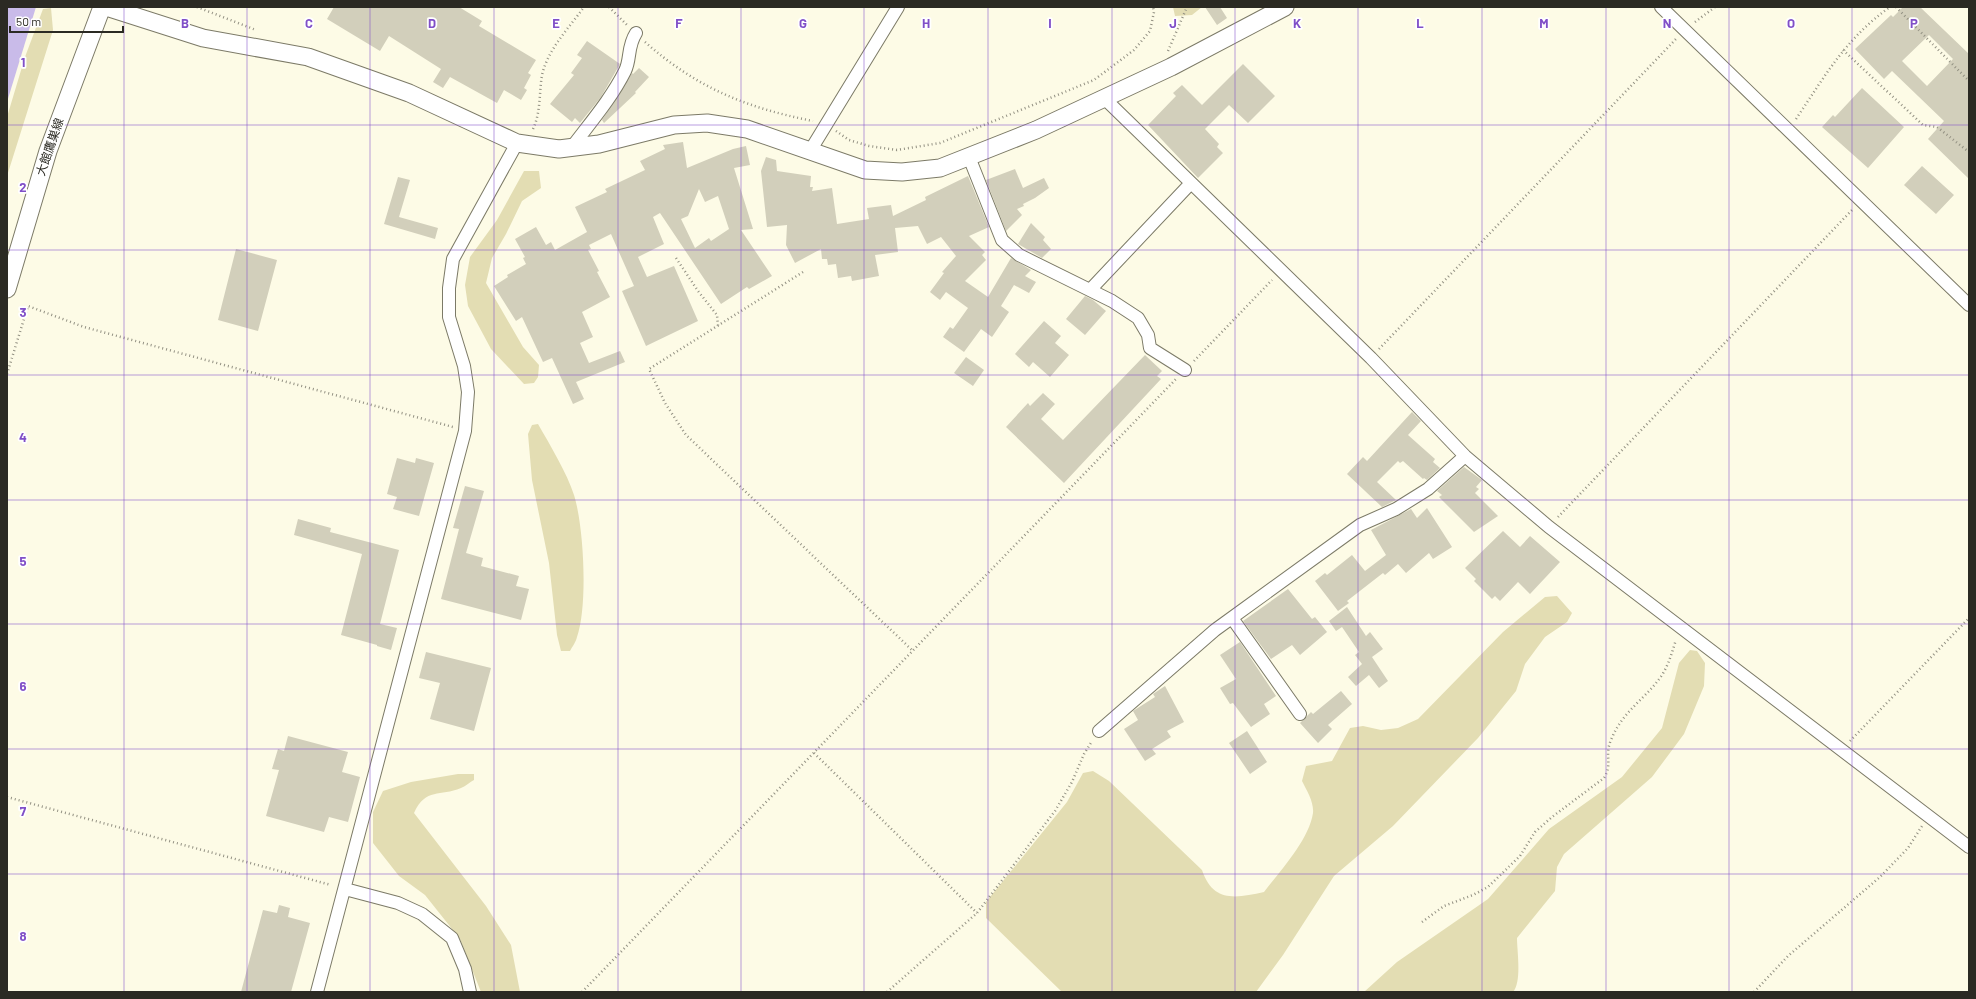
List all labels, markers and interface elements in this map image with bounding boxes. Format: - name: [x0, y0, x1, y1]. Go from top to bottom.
- scale bar: [10, 8, 123, 34]
- text: 50 m: [16, 14, 41, 28]
- text: B: [181, 15, 189, 31]
- text: C: [305, 15, 313, 31]
- text: D: [428, 15, 436, 31]
- text: E: [552, 15, 560, 31]
- text: F: [675, 15, 683, 31]
- text: G: [799, 15, 807, 31]
- text: H: [922, 15, 930, 31]
- text: I: [1048, 15, 1052, 31]
- text: J: [1169, 15, 1177, 31]
- text: K: [1293, 15, 1301, 31]
- text: L: [1416, 15, 1424, 31]
- text: M: [1539, 15, 1549, 31]
- text: N: [1663, 15, 1671, 31]
- text: O: [1787, 15, 1795, 31]
- text: P: [1910, 15, 1918, 31]
- text: 1: [21, 54, 25, 70]
- street label: 大館鷹巣線: [33, 116, 65, 177]
- text: 2: [19, 179, 27, 195]
- text: 3: [19, 304, 27, 320]
- text: 4: [19, 429, 27, 445]
- text: 5: [19, 553, 27, 569]
- text: 6: [20, 678, 27, 694]
- text: 7: [20, 803, 27, 819]
- text: 8: [19, 928, 27, 944]

